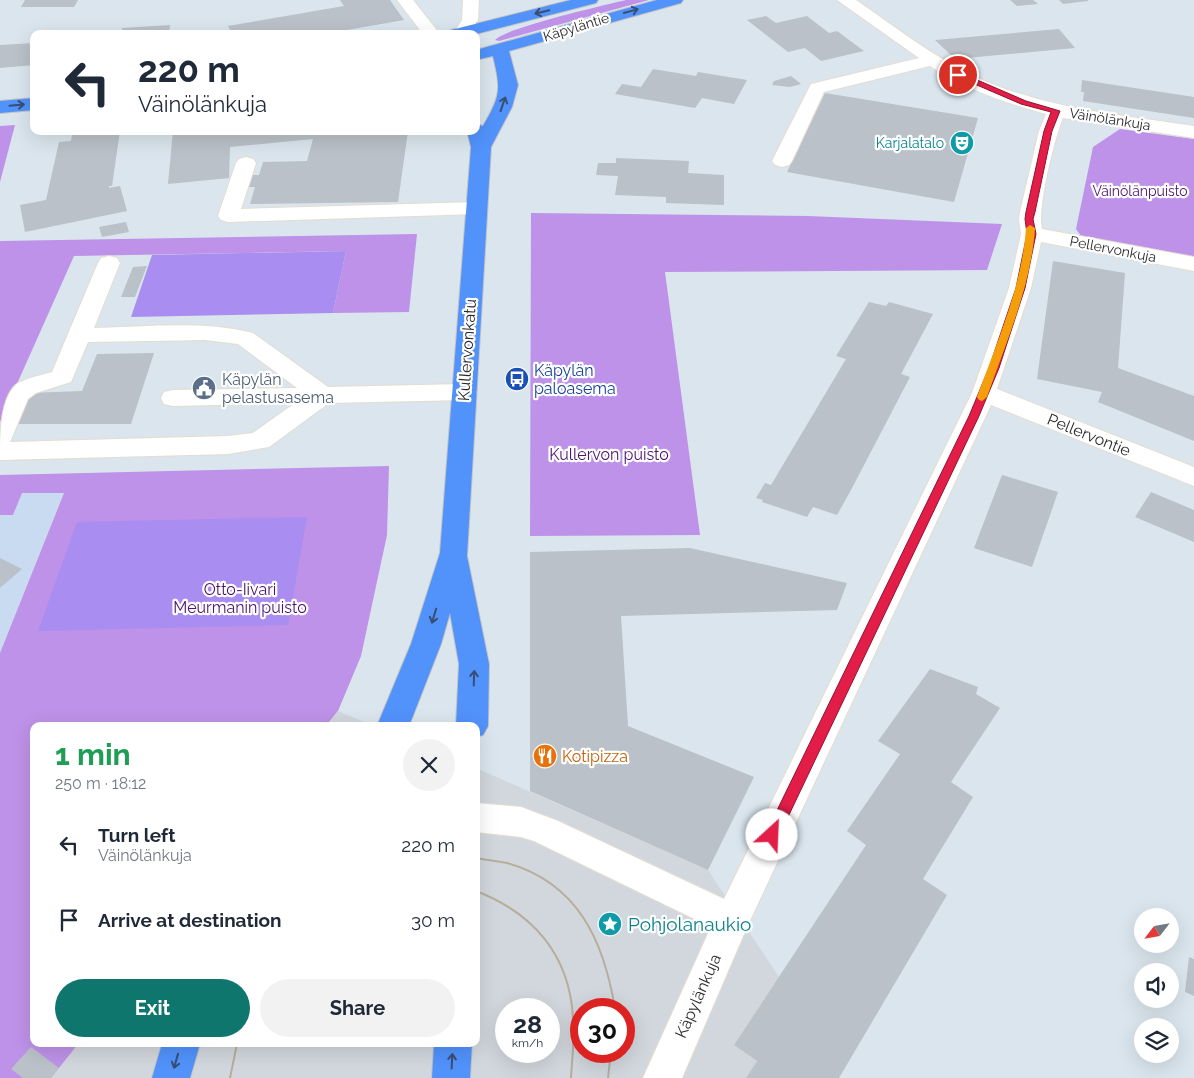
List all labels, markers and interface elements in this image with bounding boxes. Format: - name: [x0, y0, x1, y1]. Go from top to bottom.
- one-way arrow: [623, 6, 639, 16]
- one-way arrow: [535, 8, 551, 17]
- street label: Käpyläntie: [541, 9, 611, 45]
- text: 220 m: [138, 49, 240, 90]
- icon: left: [55, 50, 120, 115]
- pin: [937, 54, 979, 96]
- icon: arrive: [944, 61, 972, 89]
- text: Väinölänkuja: [138, 91, 267, 117]
- one-way arrow: [499, 97, 508, 112]
- one-way arrow: [9, 101, 25, 110]
- street label: Väinölänkuja: [1068, 105, 1152, 133]
- theatre icon: Karjalatalo: [949, 130, 975, 156]
- place label: Karjalatalo: [876, 135, 944, 151]
- park label: Väinölänpuisto: [1092, 183, 1188, 199]
- street label: Pellervonkuja: [1068, 233, 1158, 265]
- street label: Kullervonkatu: [454, 298, 480, 402]
- place label: Käpylän paloasema: [534, 361, 616, 398]
- bus stop icon: Käpylän paloasema: [504, 366, 530, 392]
- place label: Käpylän pelastusasema: [222, 370, 334, 407]
- public building icon: Käpylän pelastusasema: [191, 375, 217, 401]
- street label: Pellervontie: [1045, 410, 1133, 460]
- park label: Kullervon puisto: [549, 445, 669, 464]
- park label: Otto-Iivari Meurmanin puisto: [173, 580, 307, 617]
- one-way arrow: [429, 608, 439, 624]
- one-way arrow: [469, 670, 478, 686]
- text: 1 min: [55, 737, 131, 772]
- button: close: [403, 739, 455, 791]
- restaurant icon: Kotipizza: [532, 743, 558, 769]
- place label: Kotipizza: [562, 747, 628, 766]
- text: 250 m · 18:12: [55, 774, 146, 793]
- position arrow: [745, 808, 797, 860]
- text: Turn left: [98, 824, 175, 846]
- icon: left: [55, 831, 83, 859]
- text: 220 m: [401, 834, 455, 856]
- text: Väinölänkuja: [98, 846, 192, 865]
- icon: arrive: [55, 906, 83, 934]
- north arrow: [1134, 908, 1179, 952]
- map controls: [1134, 908, 1179, 1063]
- text: Arrive at destination: [98, 909, 282, 931]
- text: 30 m: [411, 909, 455, 931]
- place icon: Pohjolanaukio: [597, 911, 623, 937]
- place label: Pohjolanaukio: [628, 913, 751, 935]
- street label: Käpylänkuja: [671, 951, 725, 1041]
- button: sound: [1134, 963, 1179, 1008]
- button: Exit: [55, 979, 250, 1037]
- button: Share: [260, 979, 455, 1037]
- speed limit sign: 30: [570, 998, 635, 1063]
- text: 28: [513, 1009, 542, 1039]
- button: layers: [1134, 1018, 1179, 1063]
- text: km/h: [512, 1036, 543, 1050]
- one-way arrow: [170, 1052, 180, 1068]
- one-way arrow: [447, 1053, 456, 1069]

